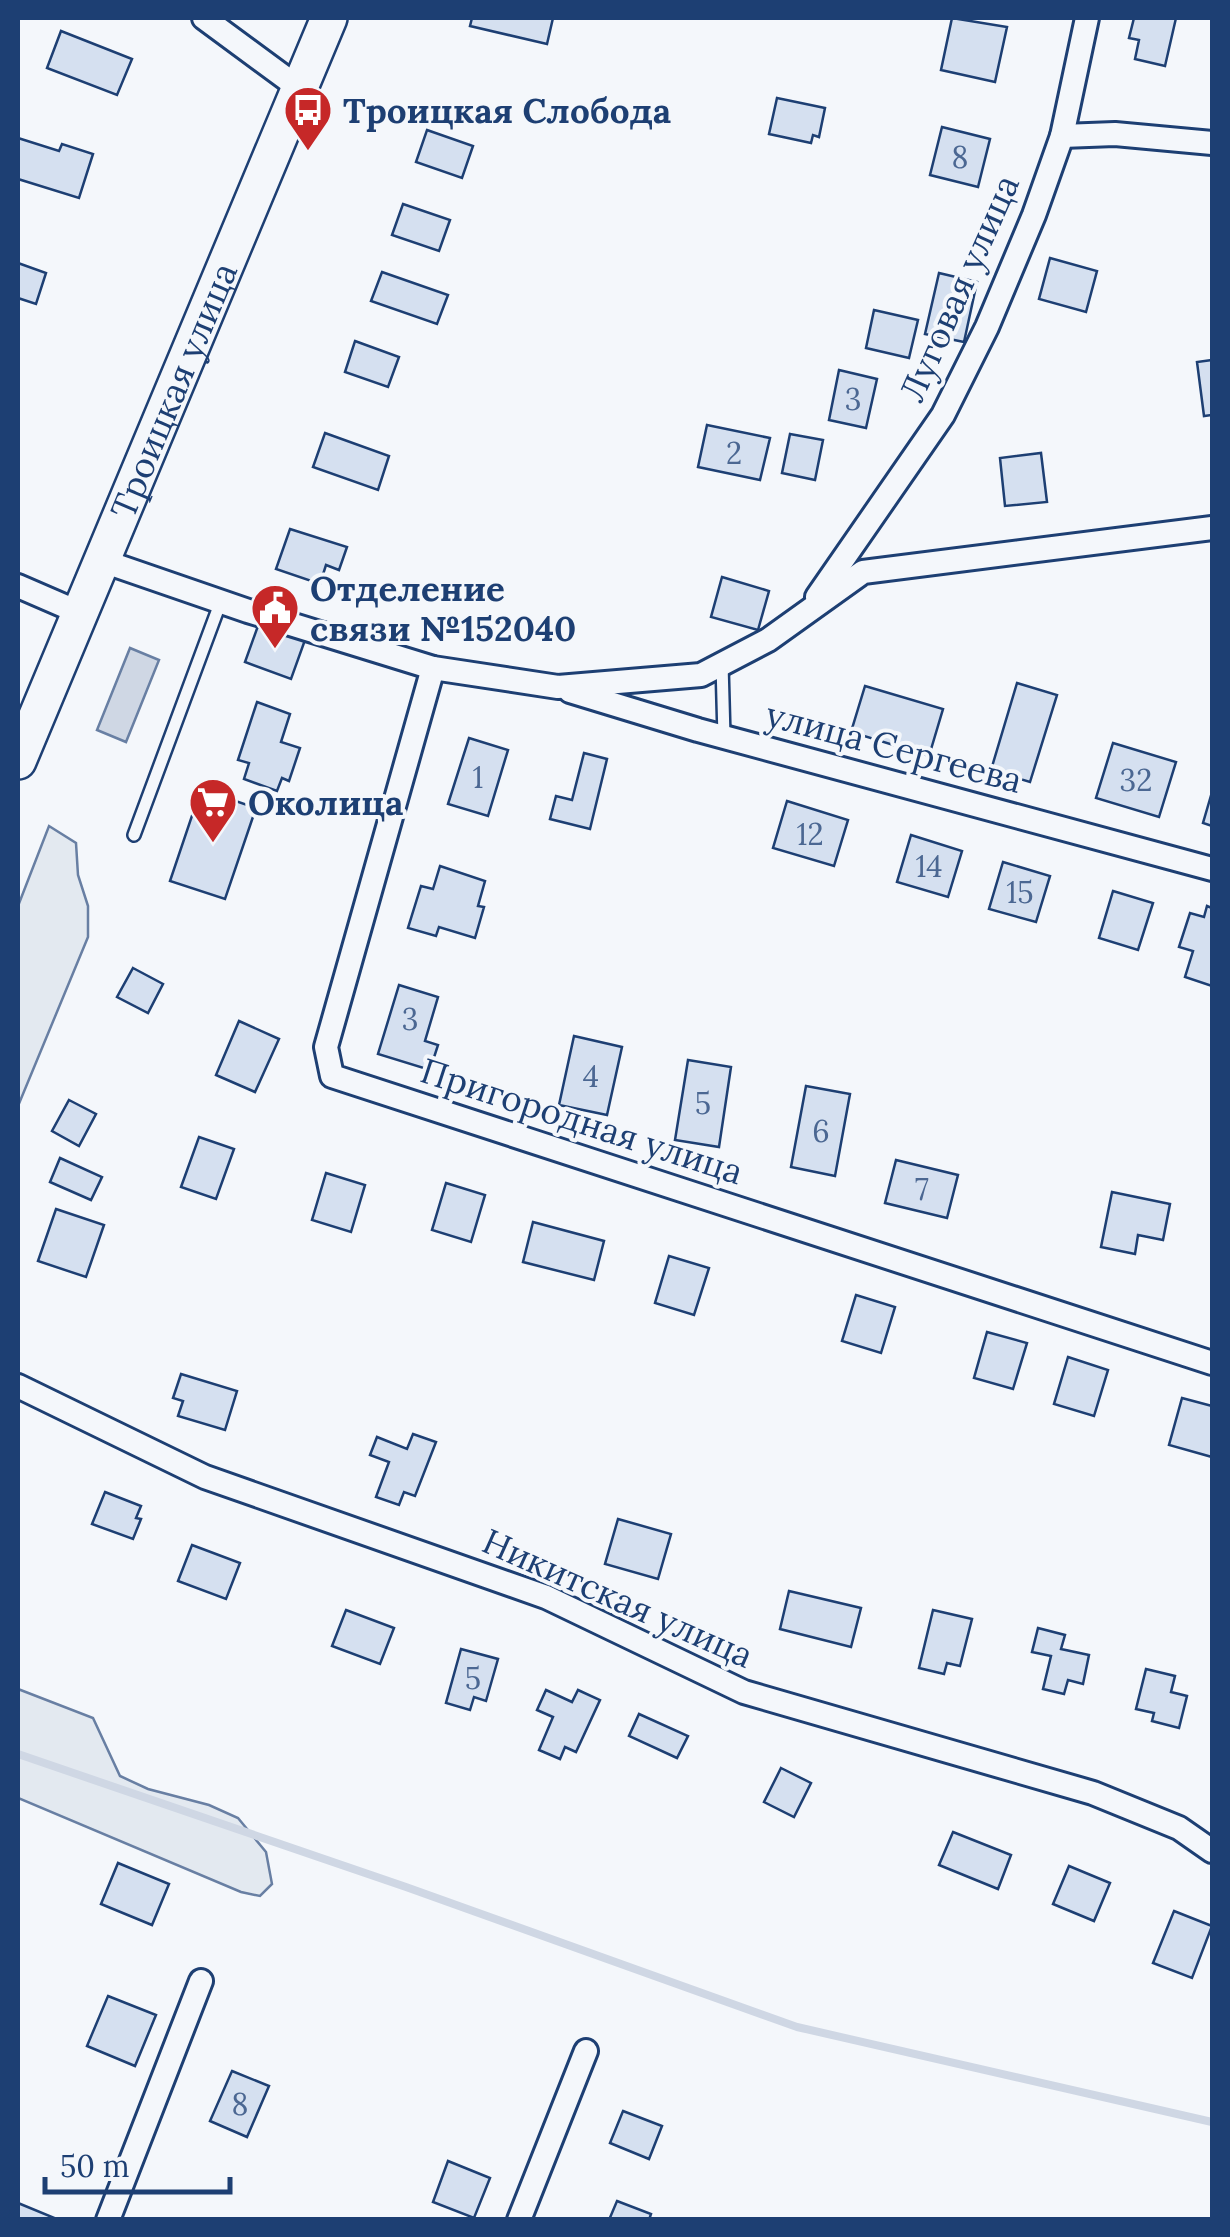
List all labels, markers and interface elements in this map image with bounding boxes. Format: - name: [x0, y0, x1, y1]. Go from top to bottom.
- bus stop icon: Троицкая Слобода: [282, 84, 334, 152]
- place label: Троицкая Слобода: [343, 88, 671, 133]
- house number: 8: [952, 138, 968, 176]
- street label: Луговая улица: [889, 168, 1029, 408]
- street label: Троицкая улица: [100, 256, 247, 525]
- house number: 3: [845, 380, 861, 418]
- house number: 2: [726, 434, 742, 472]
- place label: Отделение связи №152040: [310, 566, 576, 651]
- public building icon: Отделение связи №152040: [249, 582, 301, 650]
- street label: улица Сергеева: [761, 691, 1027, 803]
- house number: 1: [473, 758, 483, 796]
- house number: 32: [1120, 761, 1152, 799]
- supermarket icon: Околица: [187, 776, 239, 844]
- place label: Околица: [248, 780, 403, 825]
- house number: 12: [796, 815, 824, 853]
- house number: 14: [915, 847, 943, 885]
- house number: 15: [1006, 873, 1034, 911]
- house number: 3: [402, 1000, 418, 1038]
- street label: Пригородная улица: [415, 1048, 749, 1194]
- house number: 4: [583, 1057, 599, 1095]
- house number: 5: [695, 1084, 711, 1122]
- house number: 6: [812, 1112, 830, 1150]
- house number: 7: [915, 1170, 929, 1208]
- street label: Никитская улица: [476, 1518, 760, 1678]
- house number: 5: [465, 1659, 481, 1697]
- house number: 8: [232, 2085, 248, 2123]
- scale bar: [45, 2132, 230, 2194]
- text: 50 m: [60, 2147, 130, 2185]

